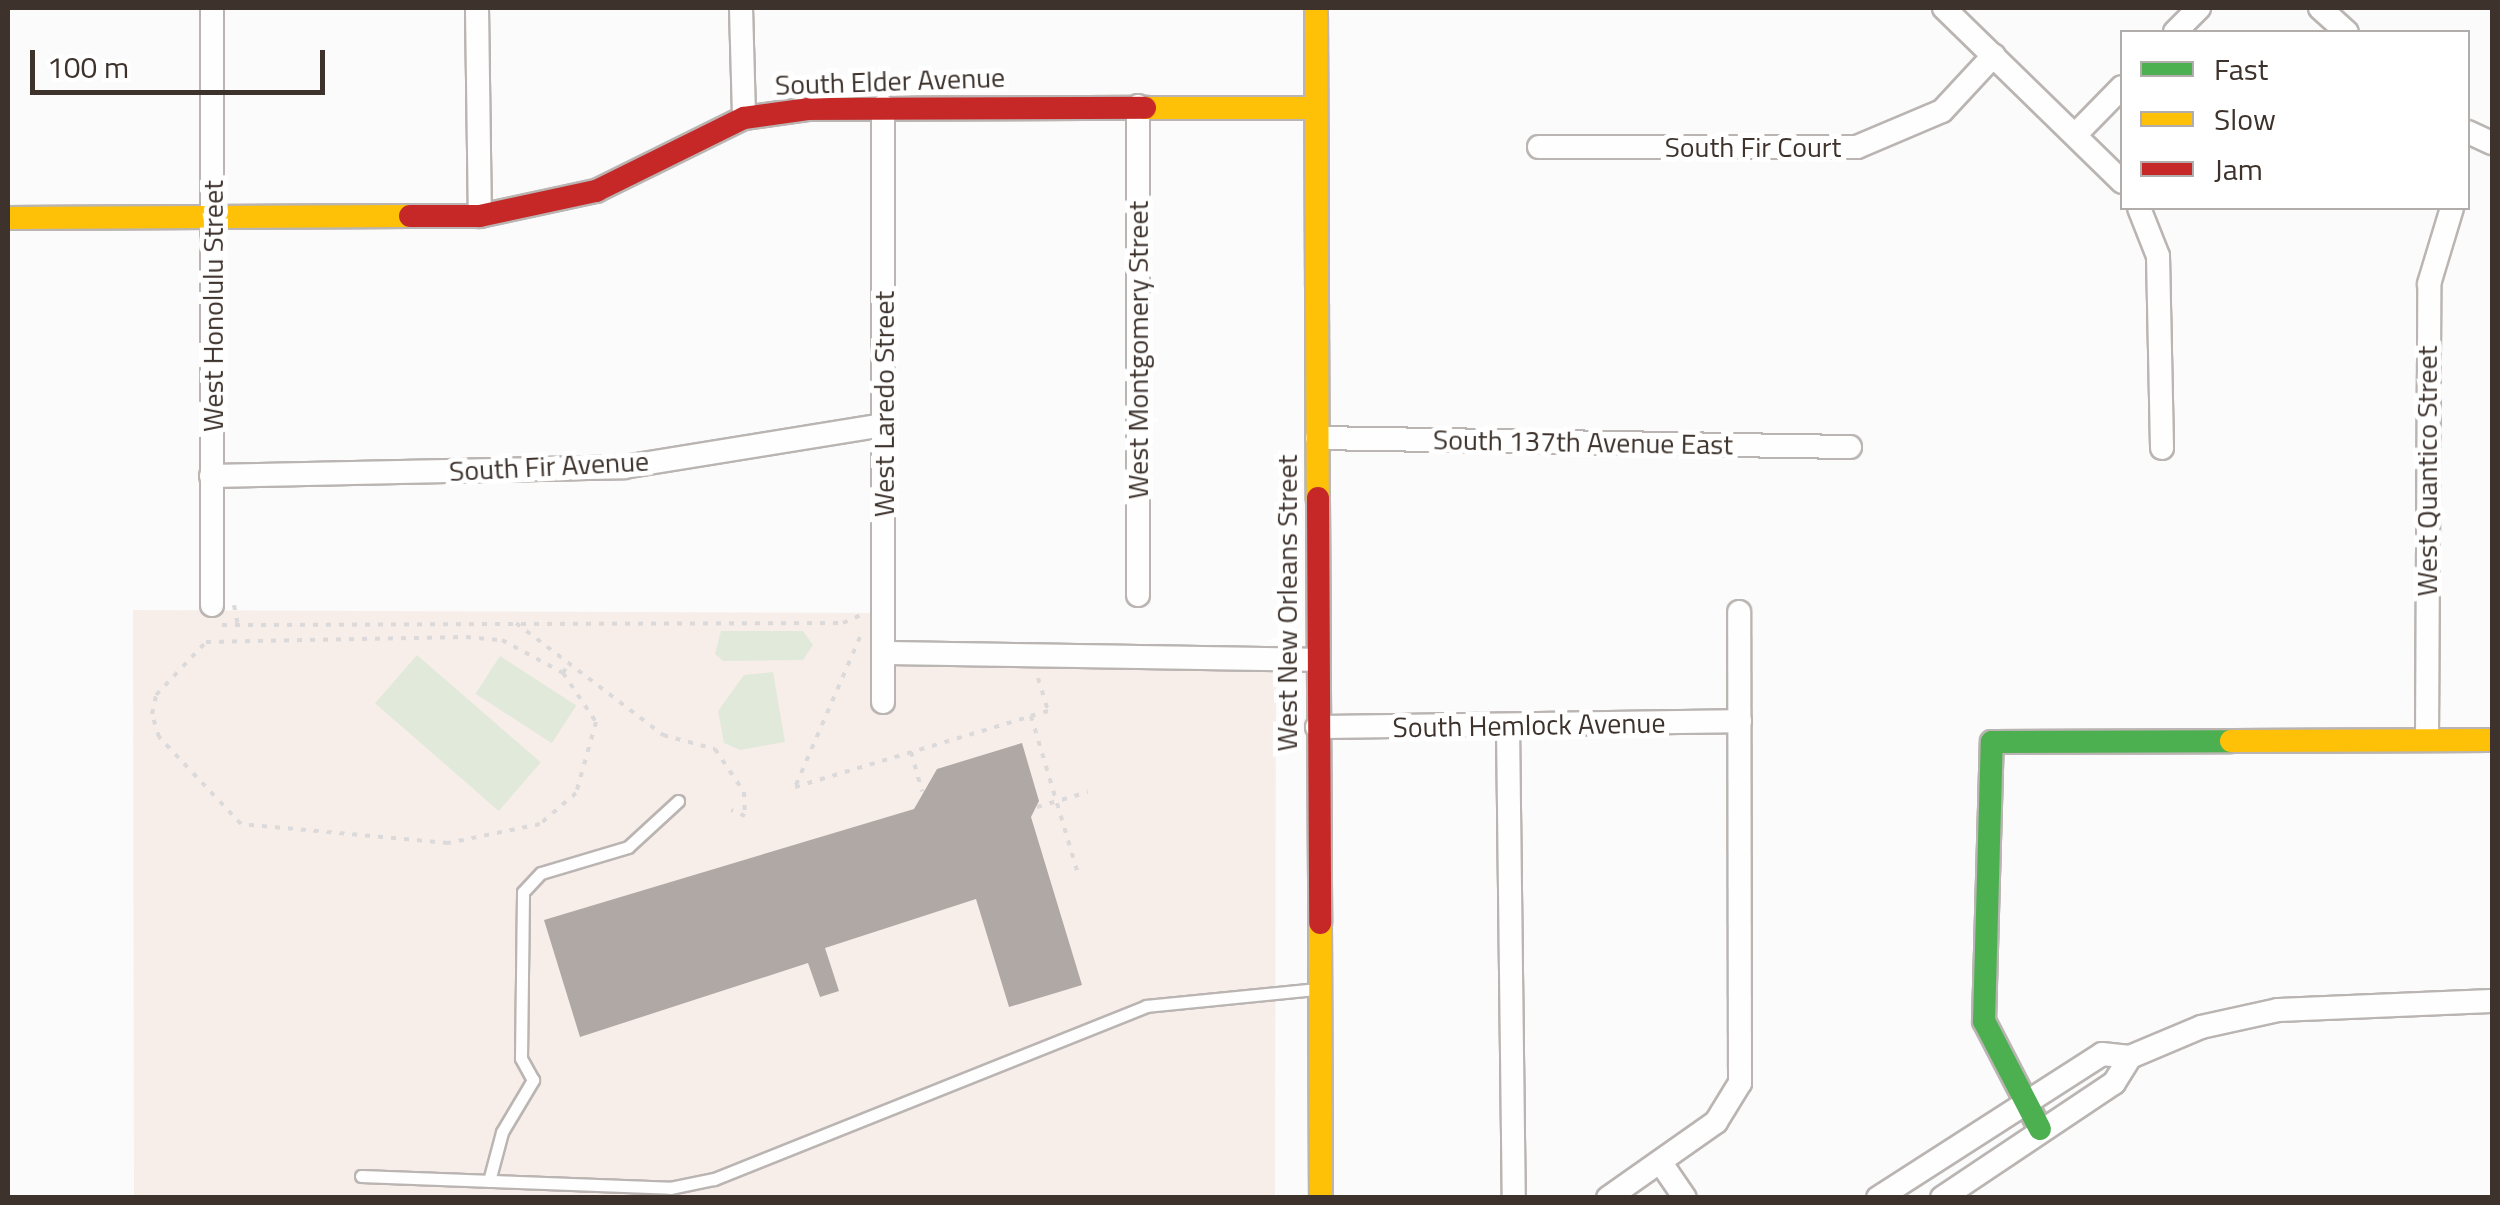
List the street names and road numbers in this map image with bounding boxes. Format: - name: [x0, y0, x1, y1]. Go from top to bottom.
- street label: South Elder Avenue: [774, 60, 1006, 102]
- street label: South Fir Court: [1665, 130, 1841, 164]
- street label: West Honolulu Street: [196, 180, 230, 432]
- street label: West Montgomery Street: [1121, 201, 1155, 499]
- street label: West Laredo Street: [867, 291, 901, 517]
- street label: West Quantico Street: [2410, 346, 2444, 596]
- street label: South 137th Avenue East: [1433, 423, 1733, 461]
- street label: South Fir Avenue: [448, 444, 650, 488]
- street label: West New Orleans Street: [1270, 455, 1304, 751]
- street label: South Hemlock Avenue: [1392, 706, 1666, 744]

